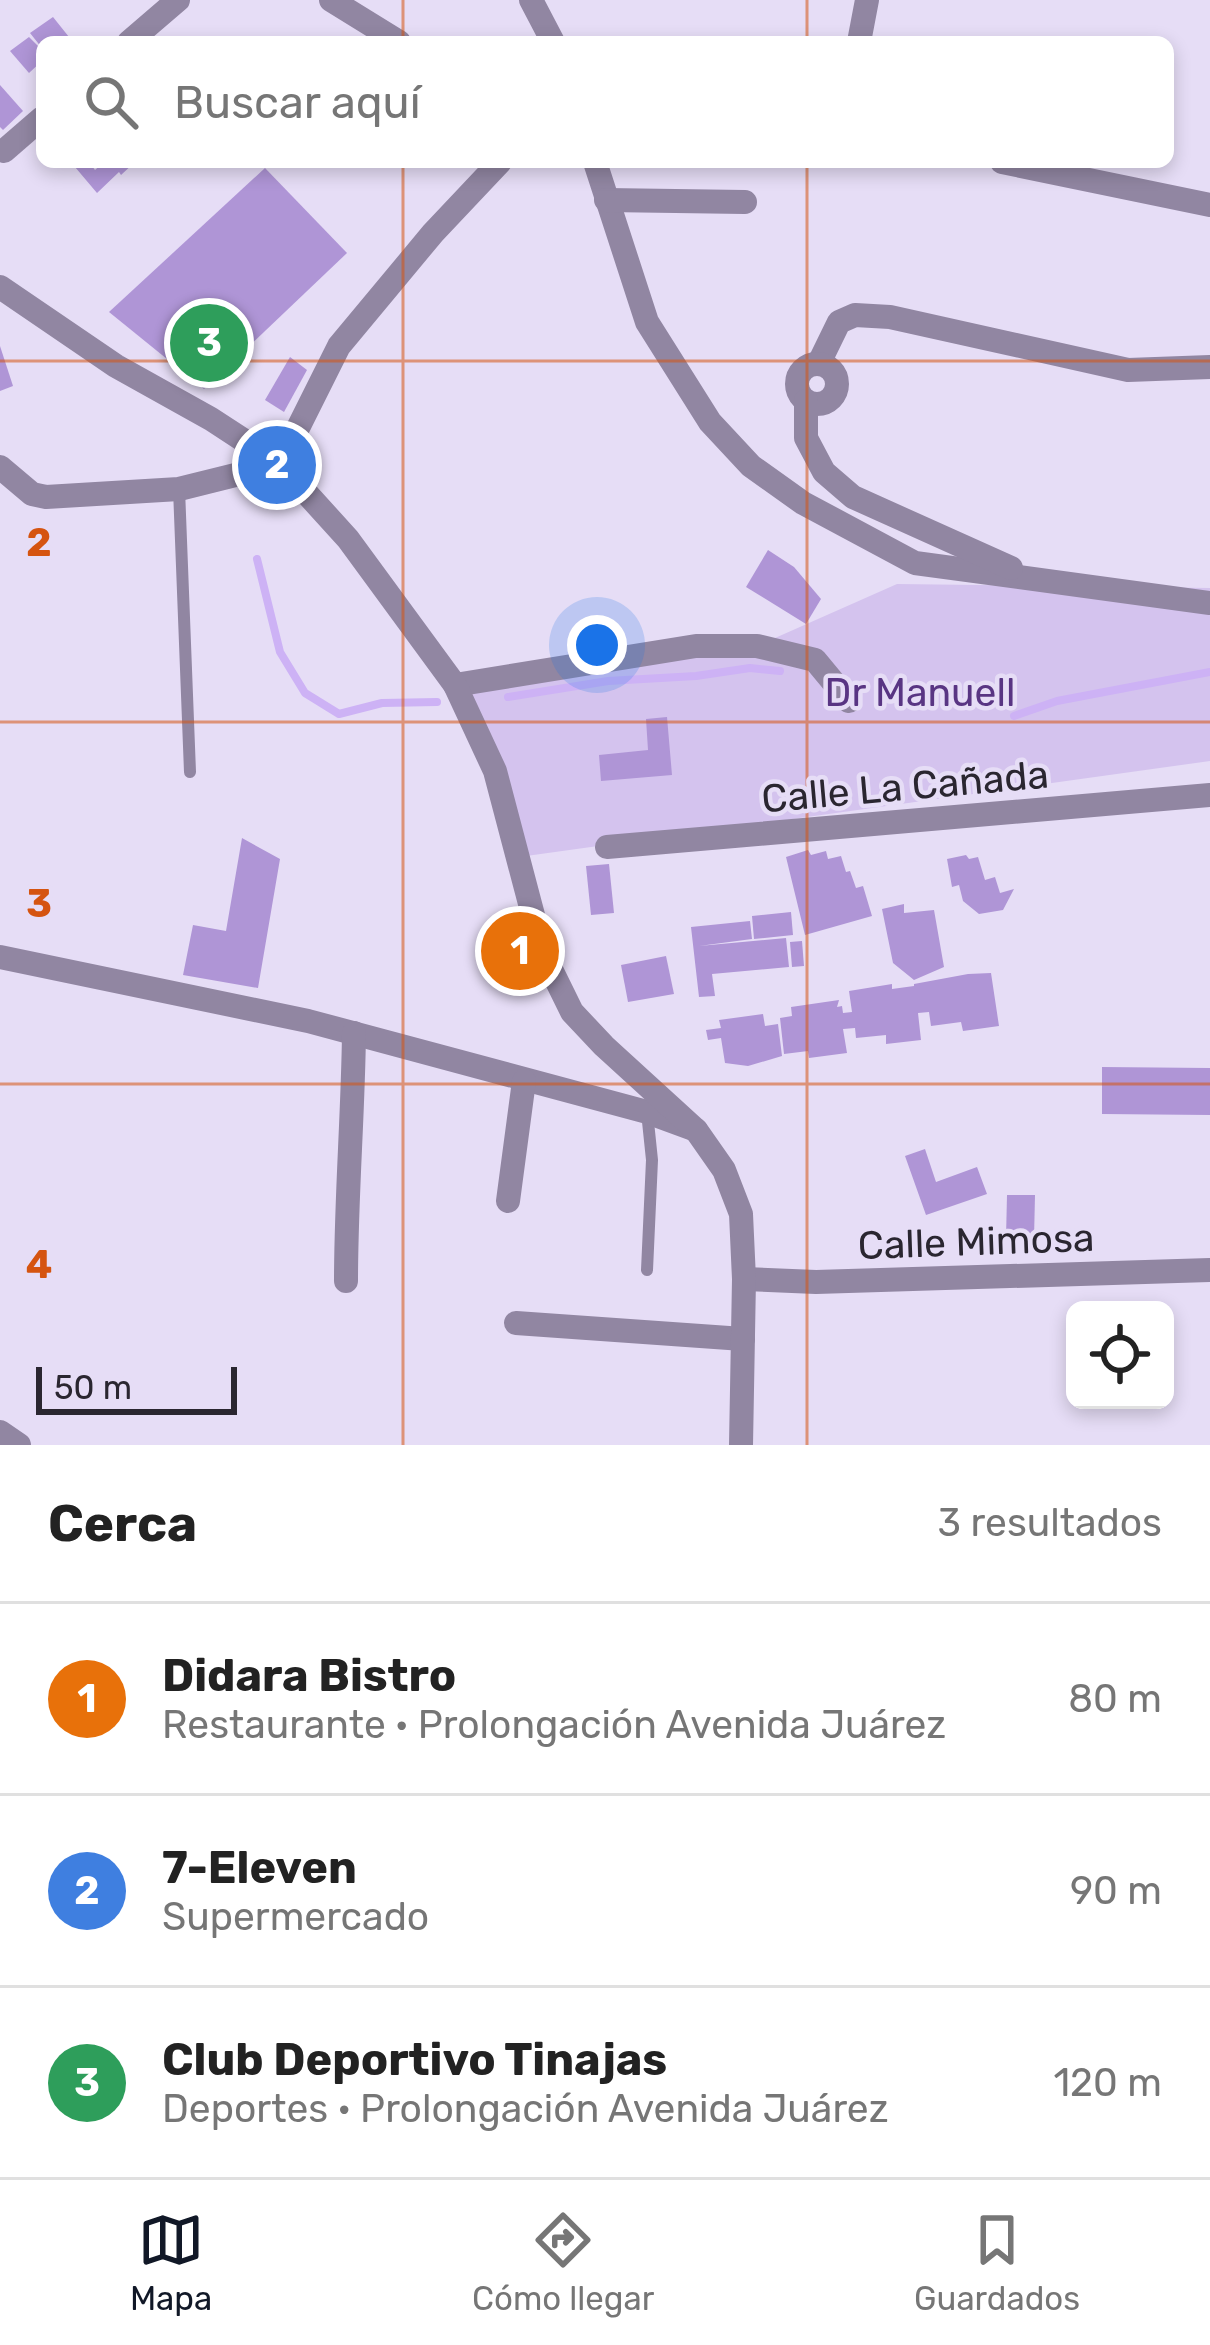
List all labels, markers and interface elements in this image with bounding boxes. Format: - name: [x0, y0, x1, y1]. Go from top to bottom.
- search box: [36, 36, 1174, 168]
- icon: search: [78, 69, 144, 135]
- text: Buscar aquí: [174, 76, 421, 129]
- pin: 3: [170, 298, 248, 388]
- pin: 2: [238, 420, 316, 510]
- text: 2: [26, 520, 52, 566]
- your location: [567, 615, 627, 675]
- park label: Dr Manuell: [825, 670, 1015, 716]
- street label: Calle La Cañada: [759, 752, 1051, 822]
- text: 3: [26, 881, 52, 927]
- pin: 1: [481, 906, 559, 996]
- street label: Calle Mimosa: [857, 1215, 1095, 1269]
- text: 4: [26, 1242, 52, 1288]
- map controls: [1066, 1301, 1174, 1409]
- button: locate: [1066, 1301, 1174, 1409]
- scale bar: [36, 1361, 237, 1414]
- text: 50 m: [54, 1368, 132, 1407]
- text: Cerca: [48, 1493, 197, 1554]
- text: 3 resultados: [938, 1500, 1162, 1546]
- text: Didara Bistro: [162, 1649, 456, 1702]
- text: 1: [77, 1676, 97, 1722]
- text: 80 m: [1068, 1676, 1162, 1722]
- text: Restaurante · Prolongación Avenida Juárez: [162, 1702, 946, 1748]
- text: 7-Eleven: [162, 1841, 357, 1894]
- text: 2: [74, 1868, 100, 1914]
- text: 90 m: [1070, 1868, 1162, 1914]
- text: Supermercado: [162, 1894, 429, 1940]
- text: Club Deportivo Tinajas: [162, 2033, 667, 2086]
- text: 3: [74, 2060, 100, 2106]
- text: 120 m: [1053, 2060, 1162, 2106]
- text: Deportes · Prolongación Avenida Juárez: [162, 2086, 888, 2132]
- tab: Mapa: [130, 2207, 212, 2318]
- tab: Cómo llegar: [472, 2207, 654, 2318]
- tab: Guardados: [914, 2207, 1080, 2318]

